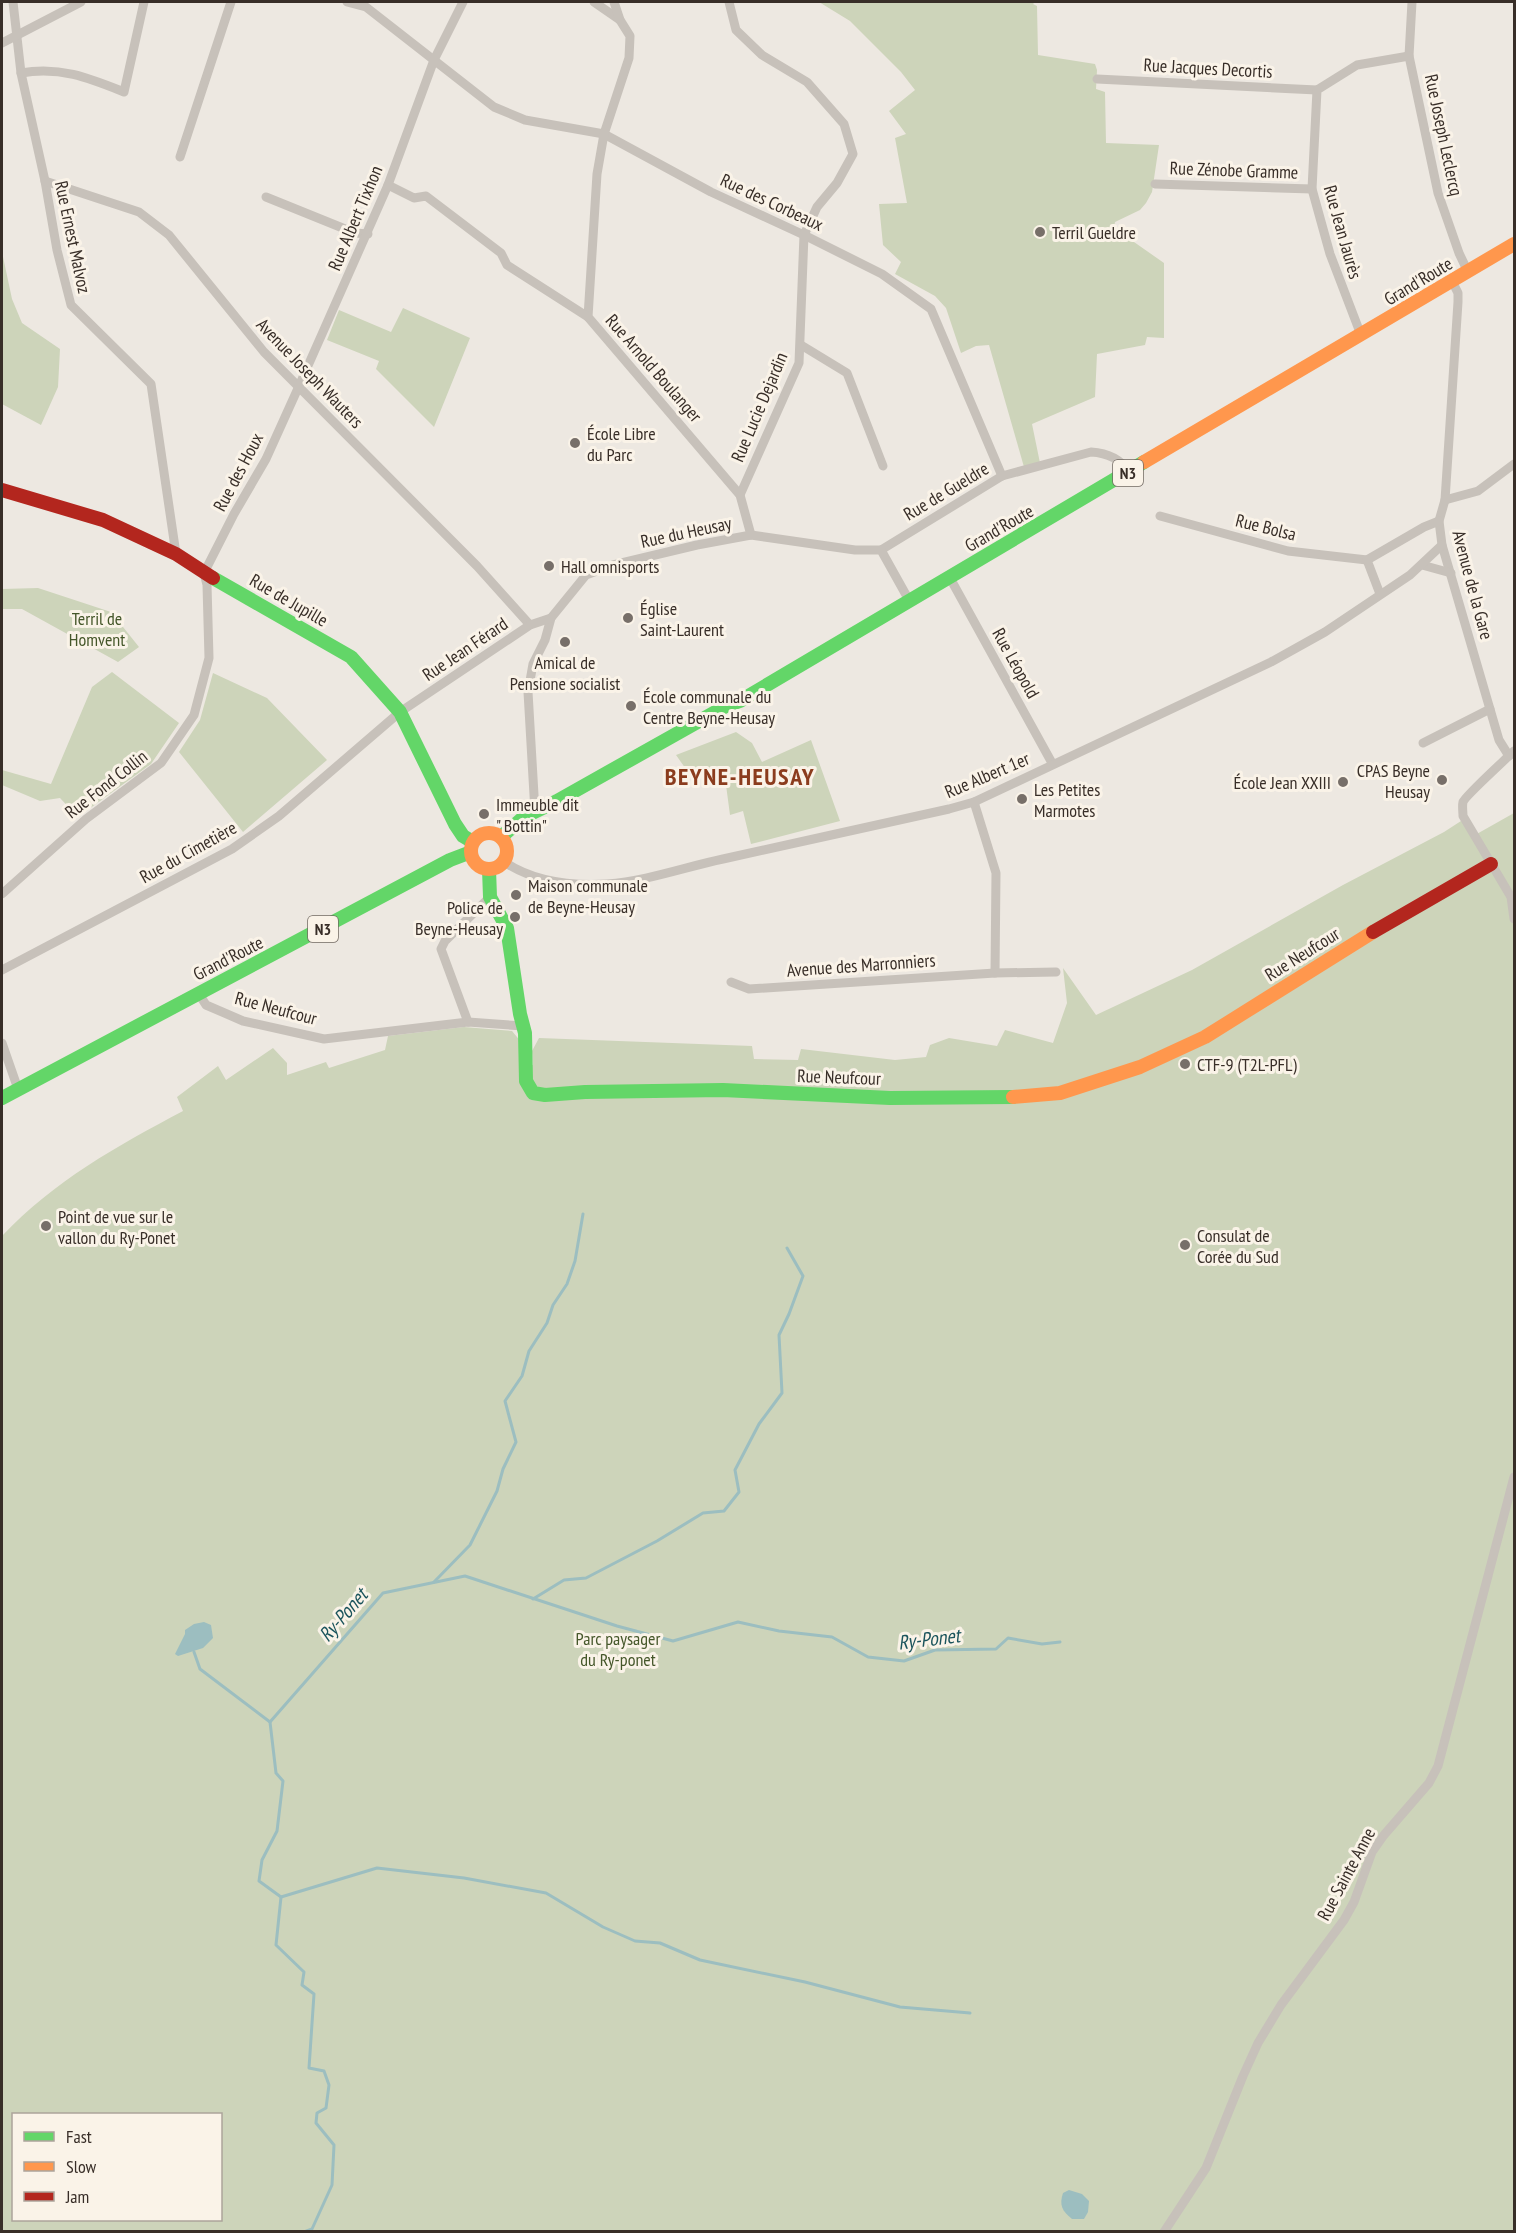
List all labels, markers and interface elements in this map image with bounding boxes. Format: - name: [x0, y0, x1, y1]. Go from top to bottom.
- street label: Rue Jacques Decortis: [1143, 53, 1273, 83]
- street label: Rue Joseph Leclercq: [1420, 72, 1468, 198]
- street label: Rue Zénobe Gramme: [1169, 156, 1299, 184]
- street label: Rue Albert Tixhon: [323, 162, 387, 274]
- street label: Rue des Corbeaux: [717, 168, 828, 236]
- street label: Rue Ernest Malvoz: [50, 179, 96, 295]
- street label: Rue Jean Jaurès: [1319, 183, 1367, 281]
- place label: Terril Gueldre: [1052, 221, 1136, 244]
- marker: Terril Gueldre: [1033, 225, 1047, 239]
- street label: Grand'Route: [1380, 252, 1456, 310]
- street label: Rue Arnold Boulanger: [601, 309, 707, 427]
- street label: Avenue Joseph Wauters: [252, 313, 368, 433]
- street label: Rue Lucie Dejardin: [726, 349, 792, 465]
- place label: École Libre du Parc: [587, 422, 656, 466]
- street label: Rue des Houx: [208, 428, 268, 515]
- marker: École Libre du Parc: [568, 436, 582, 450]
- street label: Rue de Gueldre: [899, 457, 993, 525]
- road number: N3: [1113, 460, 1143, 486]
- street label: Grand'Route: [960, 499, 1038, 557]
- street label: Rue Bolsa: [1233, 508, 1299, 546]
- street label: Rue du Heusay: [639, 511, 734, 553]
- street label: Avenue de la Gare: [1447, 528, 1499, 642]
- place label: Hall omnisports: [561, 555, 659, 578]
- marker: Hall omnisports: [542, 559, 556, 573]
- street label: Rue de Jupille: [246, 568, 332, 632]
- place label: Église Saint-Laurent: [640, 597, 724, 641]
- park label: Terril de Homvent: [69, 607, 125, 651]
- marker: Église Saint-Laurent: [621, 611, 635, 625]
- street label: Rue Jean Férard: [418, 612, 512, 686]
- street label: Rue Léopold: [987, 624, 1045, 702]
- marker: Amical de Pensione socialist: [558, 635, 572, 649]
- place label: Amical de Pensione socialist: [510, 651, 620, 695]
- place label: École communale du Centre Beyne-Heusay: [643, 685, 775, 729]
- marker: École communale du Centre Beyne-Heusay: [624, 699, 638, 713]
- street label: Rue Fond Collin: [60, 745, 152, 823]
- street label: Rue Albert 1er: [941, 747, 1033, 803]
- place label: CPAS Beyne Heusay: [1357, 759, 1430, 803]
- district label: BEYNE-HEUSAY: [665, 761, 815, 792]
- place label: École Jean XXIII: [1234, 771, 1331, 794]
- marker: CPAS Beyne Heusay: [1435, 773, 1449, 787]
- marker: École Jean XXIII: [1336, 775, 1350, 789]
- place label: Les Petites Marmotes: [1034, 778, 1100, 822]
- marker: Les Petites Marmotes: [1015, 792, 1029, 806]
- place label: Immeuble dit " Bottin": [496, 793, 579, 837]
- marker: Immeuble dit " Bottin": [477, 807, 491, 821]
- street label: Rue du Cimetière: [136, 816, 240, 888]
- place label: Maison communale de Beyne-Heusay: [528, 874, 648, 918]
- marker: Maison communale de Beyne-Heusay: [509, 888, 523, 902]
- place label: Police de Beyne-Heusay: [415, 896, 503, 940]
- marker: Police de Beyne-Heusay: [508, 910, 522, 924]
- road number: N3: [308, 916, 338, 942]
- street label: Rue Neufcour: [1260, 922, 1344, 986]
- street label: Grand'Route: [189, 931, 267, 985]
- street label: Avenue des Marronniers: [786, 948, 936, 982]
- street label: Rue Neufcour: [233, 986, 319, 1030]
- place label: CTF-9 (T2L-PFL): [1197, 1053, 1297, 1076]
- marker: CTF-9 (T2L-PFL): [1178, 1057, 1192, 1071]
- street label: Rue Neufcour: [797, 1064, 881, 1090]
- place label: Point de vue sur le vallon du Ry-Ponet: [58, 1205, 175, 1249]
- marker: Point de vue sur le vallon du Ry-Ponet: [39, 1219, 53, 1233]
- place label: Consulat de Corée du Sud: [1197, 1224, 1279, 1268]
- marker: Consulat de Corée du Sud: [1178, 1238, 1192, 1252]
- water label: Ry-Ponet: [313, 1581, 375, 1647]
- water label: Ry-Ponet: [897, 1622, 964, 1656]
- park label: Parc paysager du Ry-ponet: [576, 1627, 661, 1671]
- street label: Rue Sainte Anne: [1312, 1824, 1380, 1924]
- legend: [12, 2113, 222, 2221]
- text: Fast: [66, 2125, 92, 2148]
- text: Slow: [66, 2155, 97, 2178]
- text: Jam: [65, 2185, 89, 2208]

